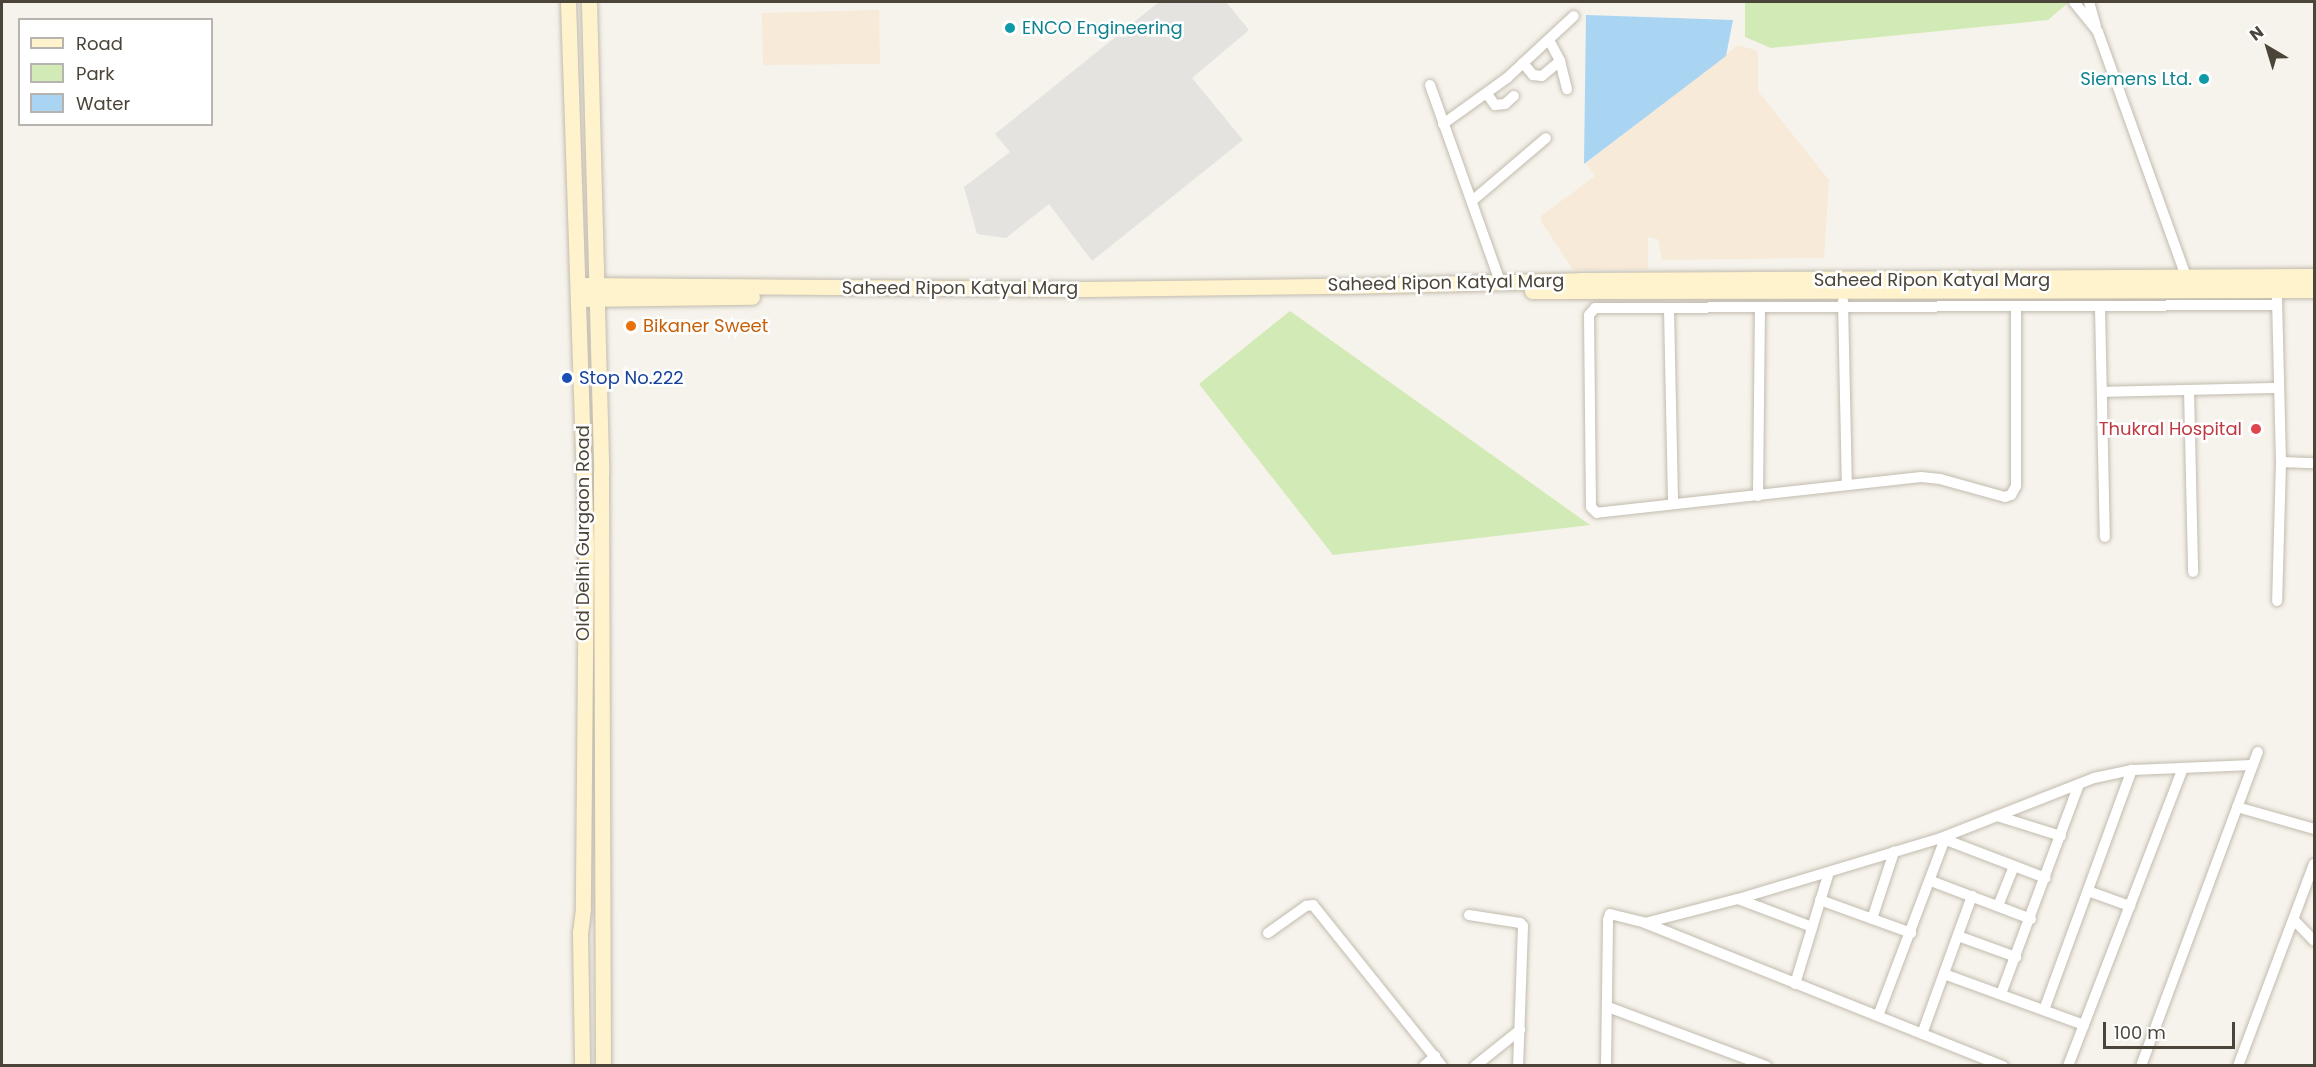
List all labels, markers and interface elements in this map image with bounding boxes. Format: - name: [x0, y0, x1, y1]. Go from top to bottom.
- place label: ENCO Engineering: [1022, 17, 1183, 39]
- legend: [18, 18, 213, 126]
- north arrow: [2238, 18, 2298, 78]
- marker: ENCO Engineering: [1003, 21, 1017, 35]
- text: N: [2245, 21, 2268, 46]
- text: Road: [76, 31, 123, 56]
- text: Park: [76, 61, 115, 86]
- place label: Siemens Ltd.: [2080, 68, 2192, 90]
- marker: Siemens Ltd.: [2197, 72, 2211, 86]
- text: Water: [76, 91, 130, 116]
- street label: Saheed Ripon Katyal Marg: [1814, 269, 2050, 291]
- street label: Saheed Ripon Katyal Marg: [1328, 270, 1564, 296]
- street label: Saheed Ripon Katyal Marg: [842, 277, 1078, 299]
- place label: Bikaner Sweet: [643, 315, 768, 337]
- marker: Bikaner Sweet: [624, 319, 638, 333]
- place label: Stop No.222: [579, 367, 684, 389]
- marker: Stop No.222: [560, 371, 574, 385]
- place label: Thukral Hospital: [2099, 418, 2242, 440]
- marker: Thukral Hospital: [2247, 420, 2265, 438]
- street label: Old Delhi Gurgaon Road: [572, 425, 594, 641]
- scale bar: [2106, 1010, 2238, 1048]
- text: 100 m: [2114, 1020, 2166, 1045]

